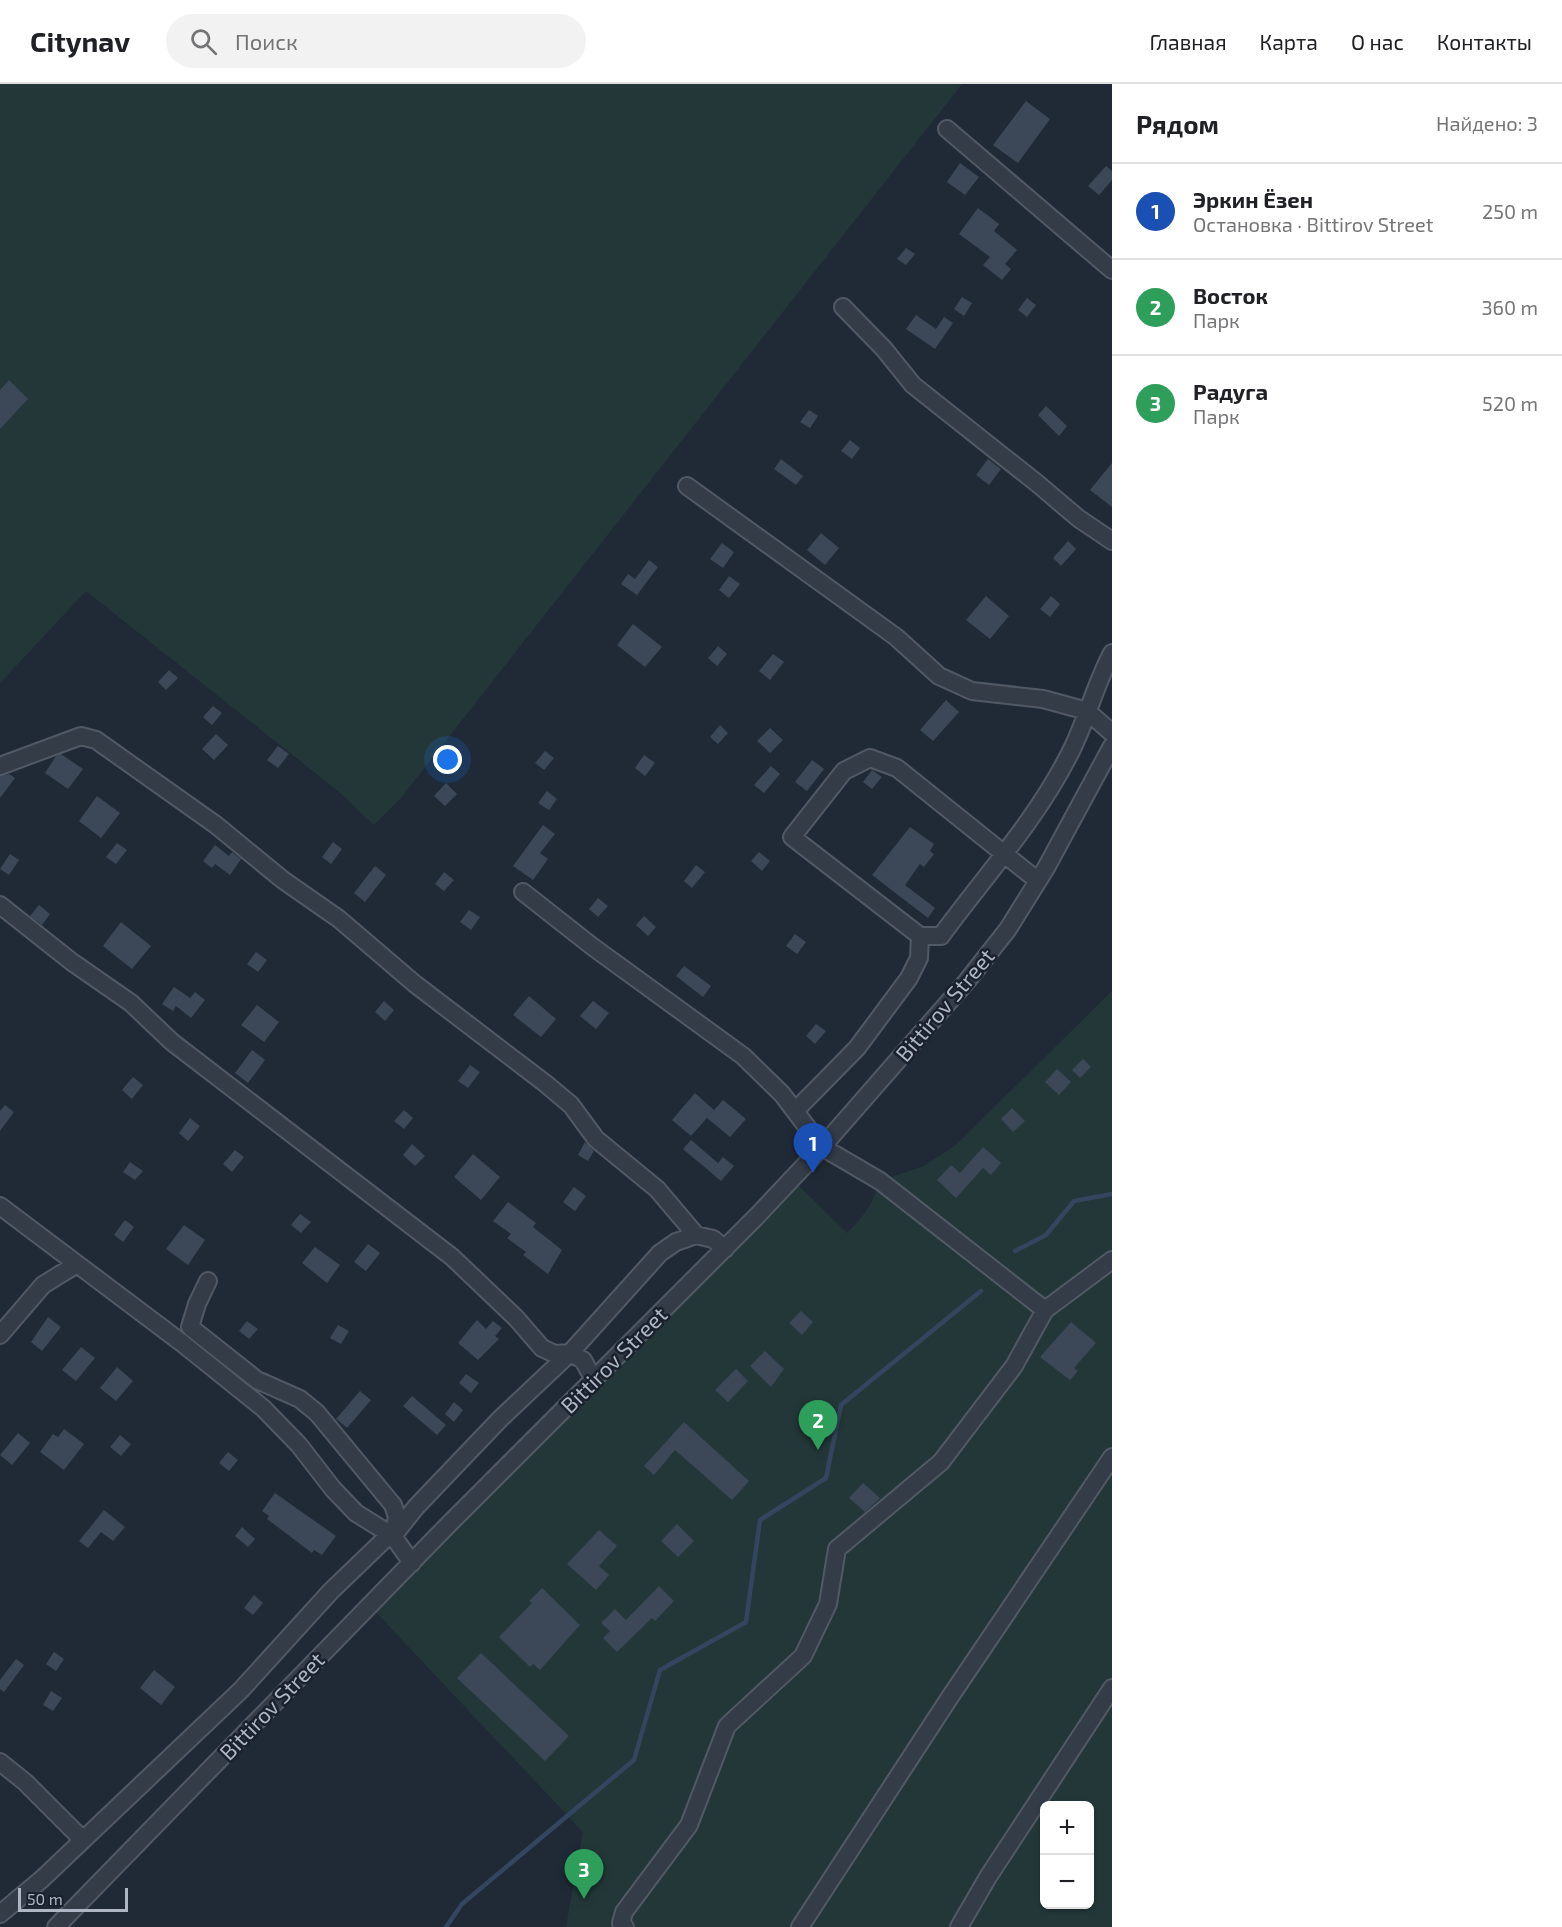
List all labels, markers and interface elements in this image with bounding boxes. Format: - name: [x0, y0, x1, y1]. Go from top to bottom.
- search box: [166, 14, 586, 68]
- text: Citynav: [30, 24, 130, 58]
- icon: search: [187, 25, 220, 58]
- text: Поиск: [235, 28, 298, 54]
- text: Главная: [1150, 29, 1227, 54]
- text: Карта: [1260, 29, 1318, 54]
- text: О нас: [1351, 29, 1404, 54]
- text: Контакты: [1437, 29, 1532, 54]
- text: Рядом: [1136, 108, 1219, 139]
- text: Найдено: 3: [1436, 111, 1538, 135]
- text: Эркин Ёзен: [1193, 186, 1313, 212]
- text: 1: [1151, 199, 1160, 223]
- text: 250 m: [1482, 199, 1538, 223]
- text: Остановка · Bittirov Street: [1193, 212, 1433, 236]
- text: Восток: [1193, 282, 1268, 308]
- text: 2: [1150, 295, 1161, 319]
- text: 360 m: [1481, 295, 1538, 319]
- text: Парк: [1193, 308, 1240, 332]
- text: Радуга: [1193, 378, 1268, 404]
- text: 3: [1150, 391, 1161, 415]
- text: 520 m: [1482, 391, 1538, 415]
- text: Парк: [1193, 404, 1240, 428]
- your location: [433, 745, 462, 774]
- street label: Bittirov Street: [889, 943, 999, 1066]
- pin: 1: [794, 1124, 832, 1173]
- street label: Bittirov Street: [555, 1301, 672, 1418]
- pin: 2: [798, 1400, 838, 1450]
- street label: Bittirov Street: [213, 1646, 329, 1764]
- map controls: [1040, 1801, 1094, 1909]
- button: +: [1040, 1801, 1094, 1855]
- pin: 3: [564, 1850, 604, 1899]
- button: −: [1040, 1855, 1094, 1909]
- scale bar: [18, 1885, 128, 1912]
- text: 50 m: [27, 1889, 63, 1908]

